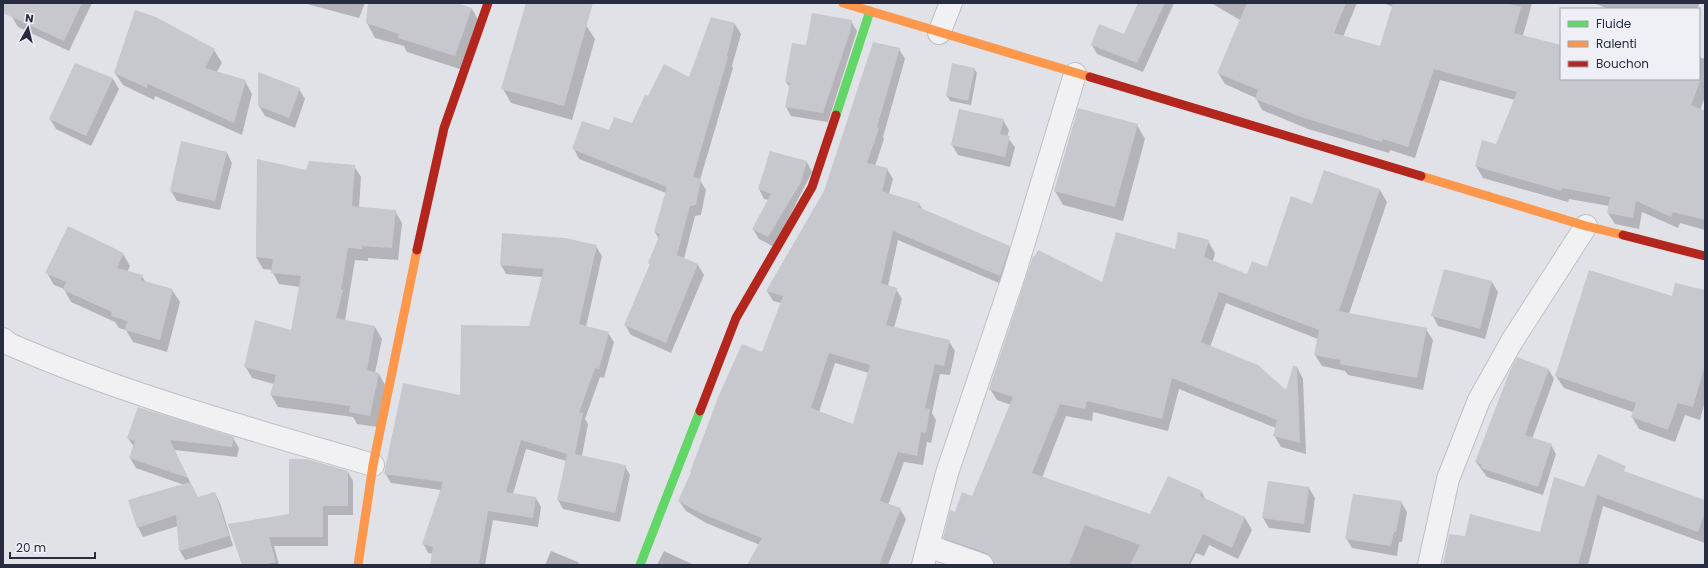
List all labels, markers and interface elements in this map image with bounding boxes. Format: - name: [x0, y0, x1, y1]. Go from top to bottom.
- north arrow: [8, 8, 48, 48]
- legend: [1560, 8, 1700, 80]
- text: N: [24, 10, 35, 27]
- text: Fluide: [1596, 15, 1631, 32]
- text: Ralenti: [1596, 35, 1637, 52]
- text: Bouchon: [1596, 55, 1649, 72]
- scale bar: [10, 534, 95, 560]
- text: 20 m: [16, 539, 46, 556]

